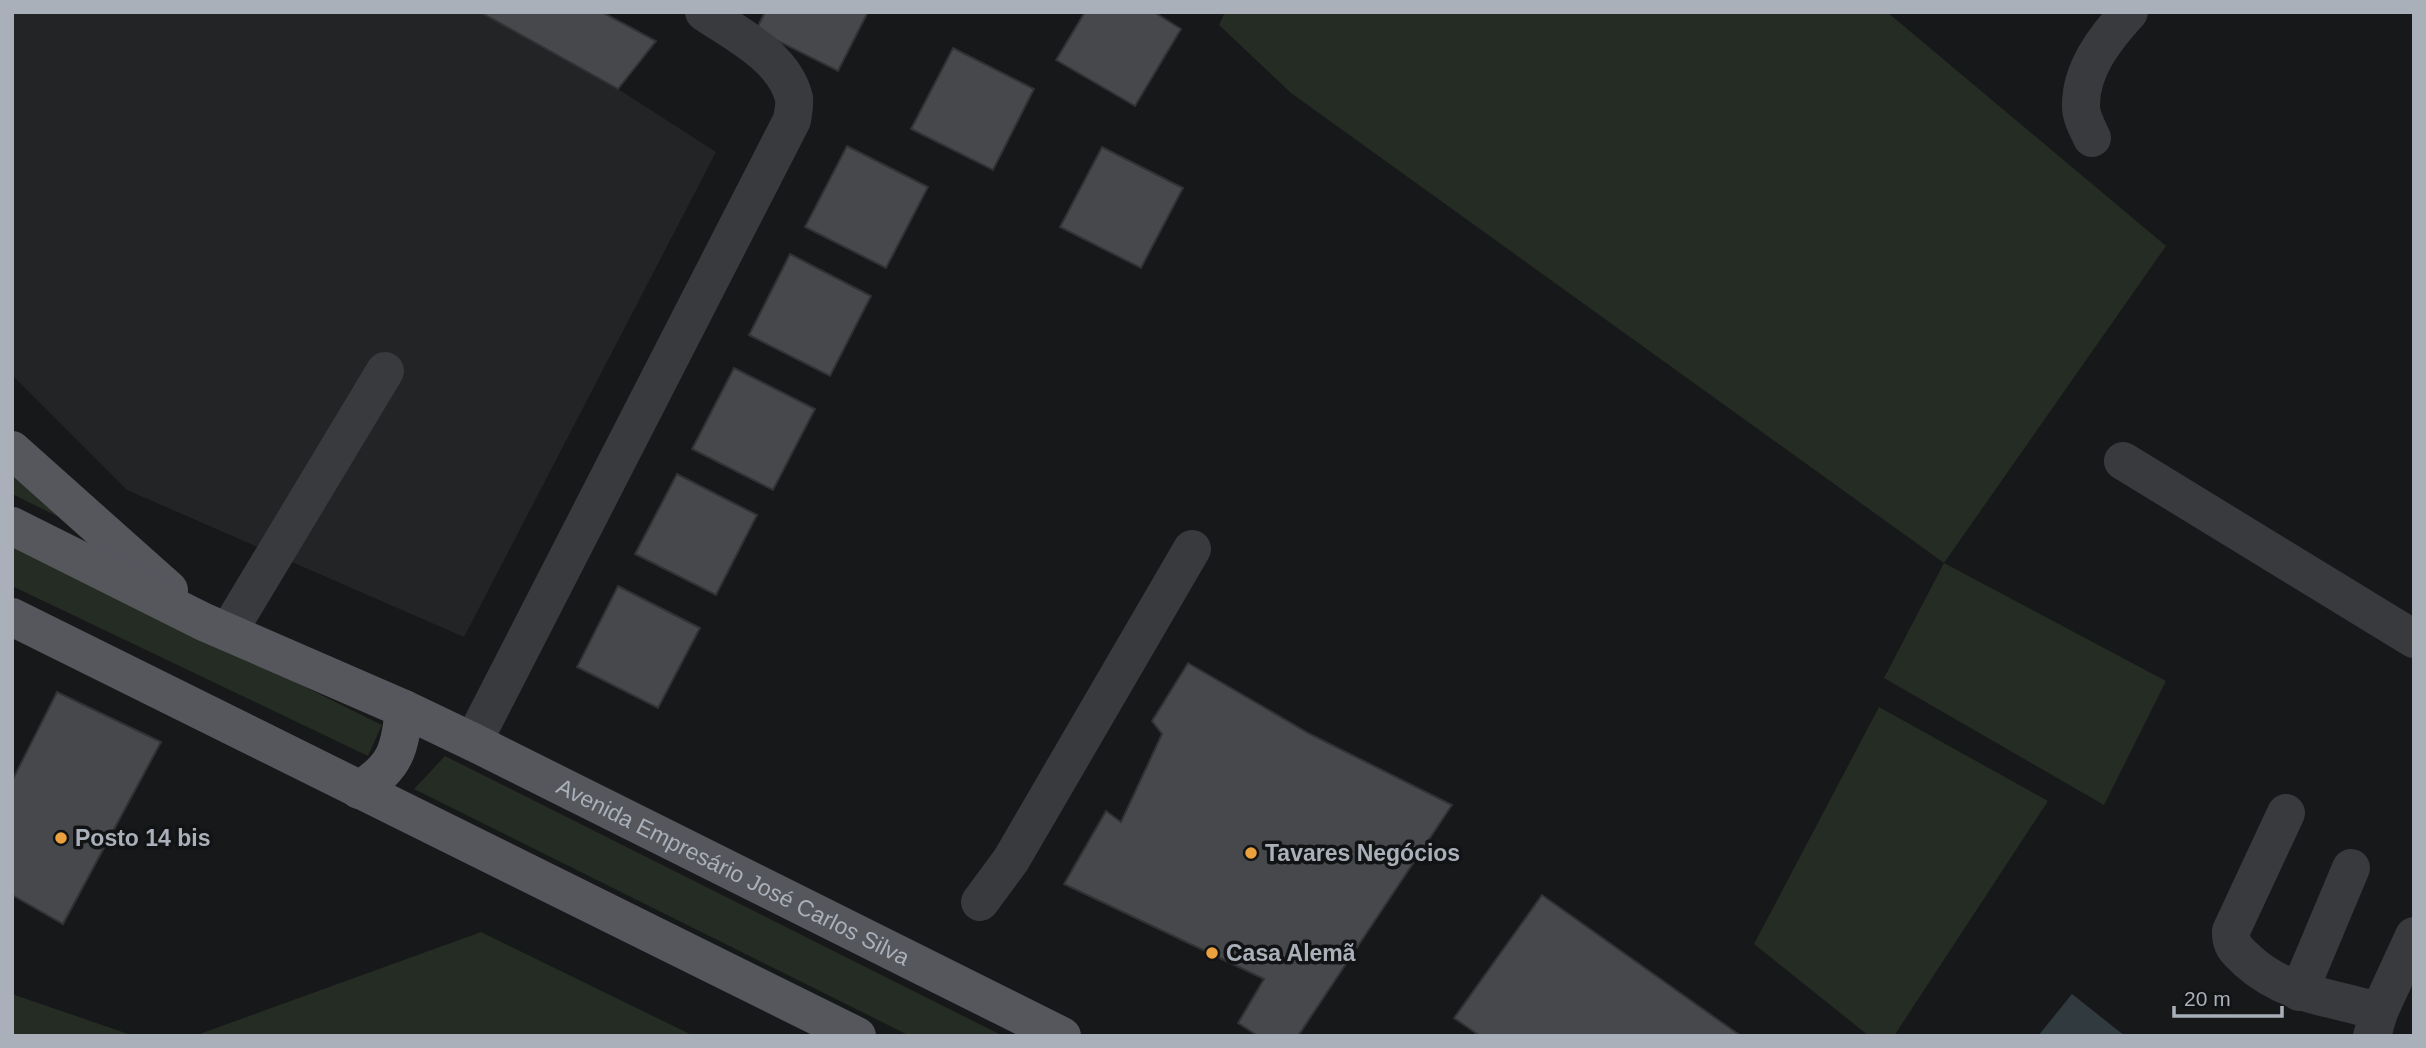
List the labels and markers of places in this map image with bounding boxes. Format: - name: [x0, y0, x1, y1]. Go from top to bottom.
- place label: Posto 14 bis: [75, 825, 210, 851]
- marker: Posto 14 bis: [53, 830, 69, 846]
- place label: Tavares Negócios: [1265, 840, 1460, 866]
- marker: Tavares Negócios: [1243, 845, 1259, 861]
- place label: Casa Alemã: [1226, 940, 1356, 966]
- marker: Casa Alemã: [1204, 945, 1220, 961]

